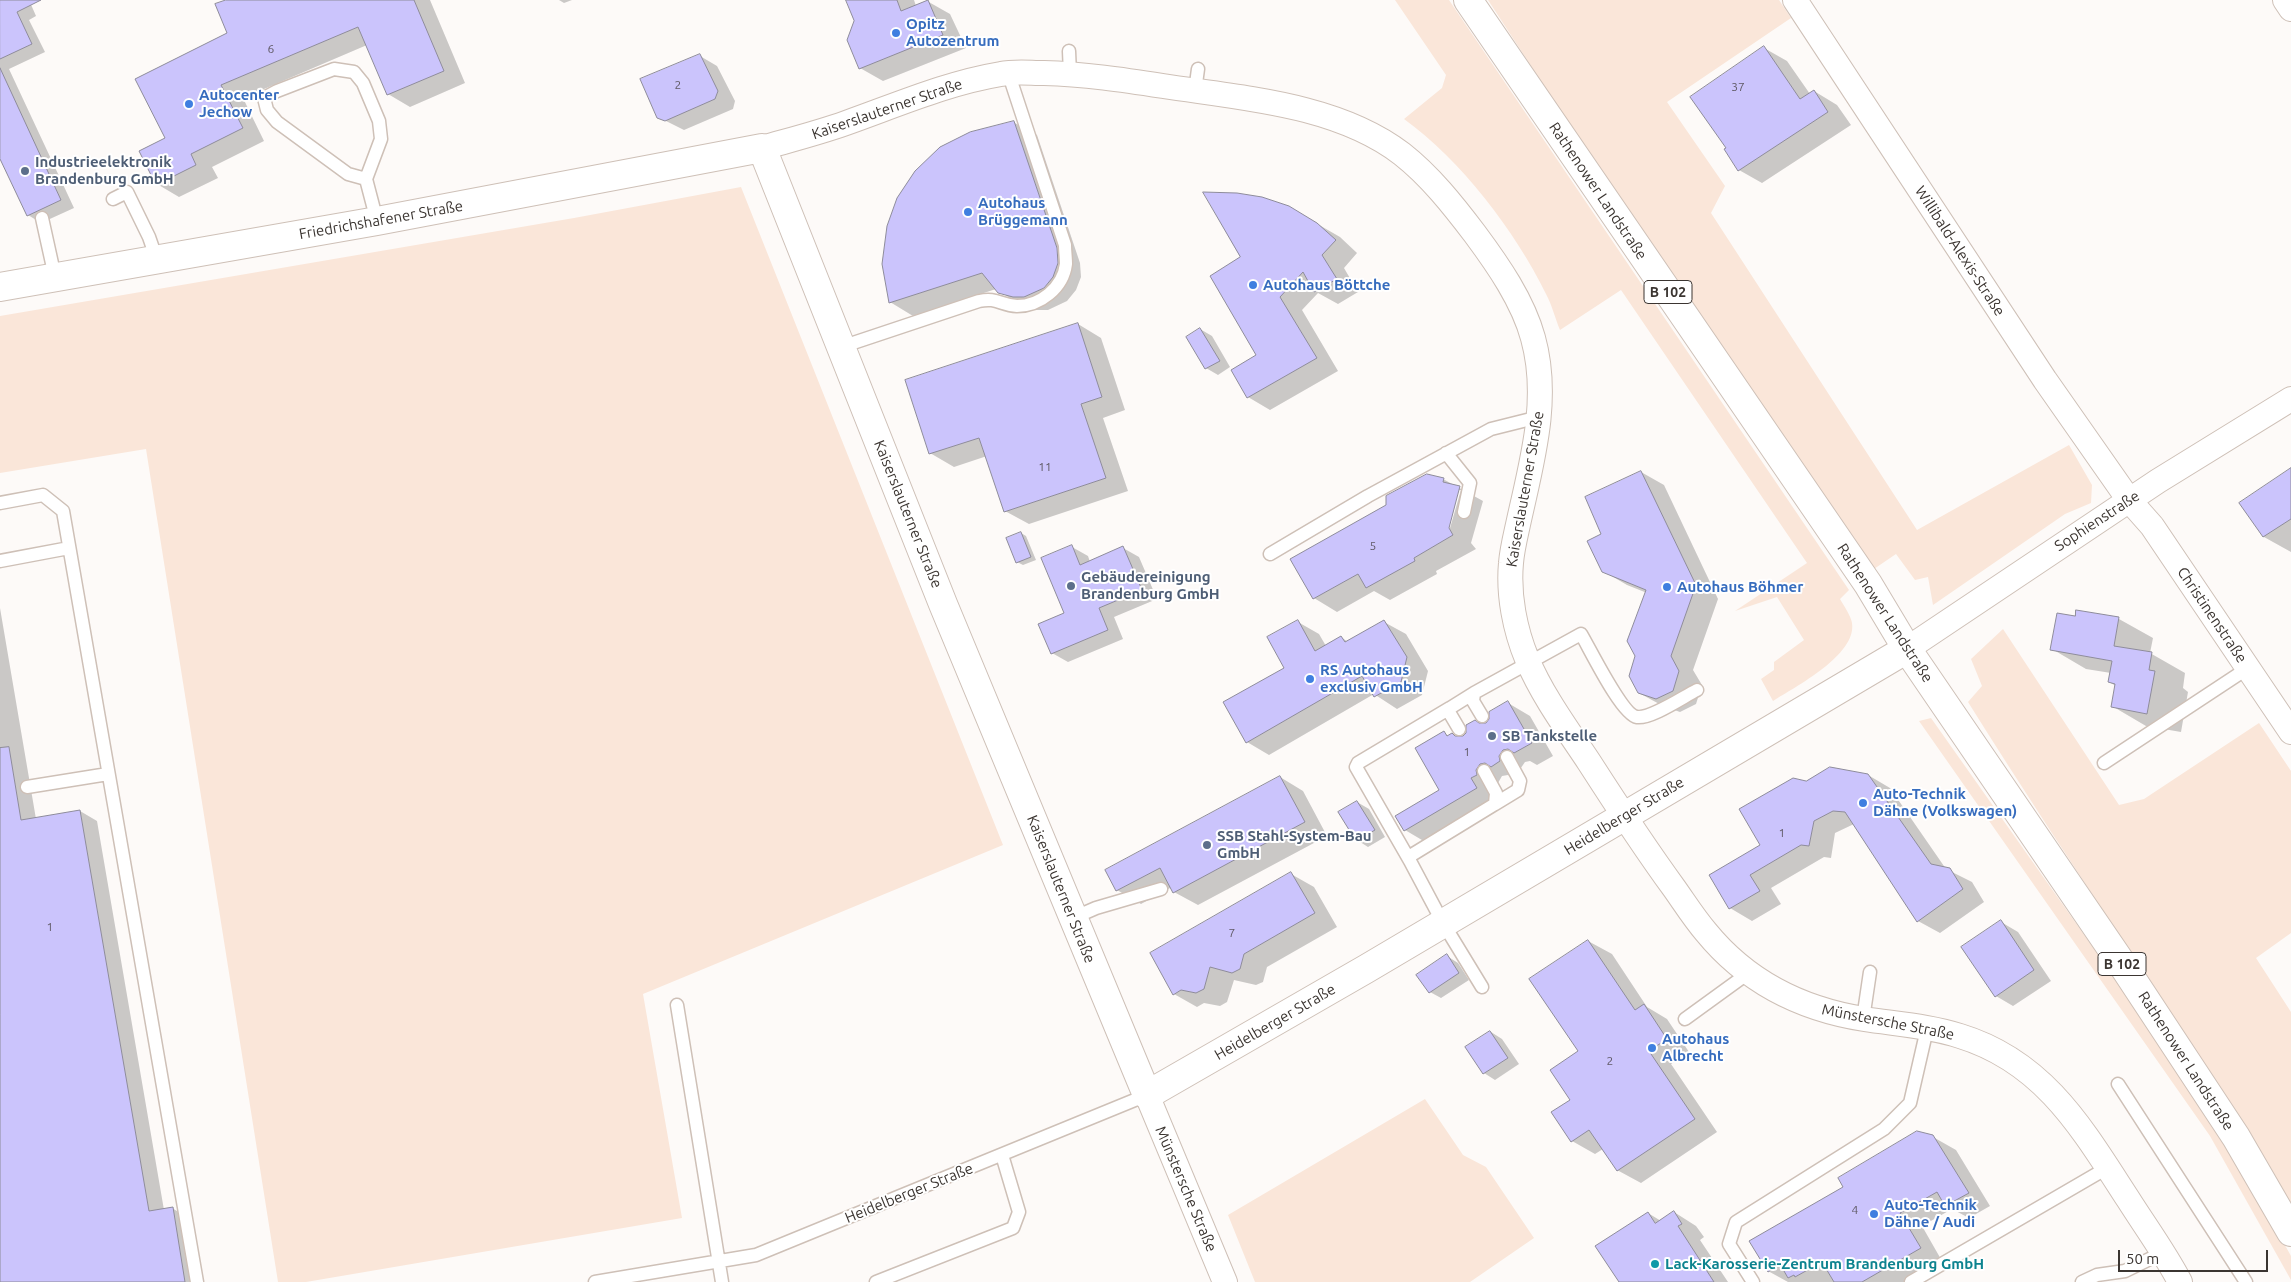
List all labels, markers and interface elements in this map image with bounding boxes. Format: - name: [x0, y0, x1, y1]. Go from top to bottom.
- place label: Opitz Autozentrum: [906, 15, 999, 50]
- marker: Opitz Autozentrum: [890, 27, 902, 39]
- house number: 6: [268, 42, 274, 56]
- street label: Kaiserslauterner Straße: [809, 75, 965, 143]
- house number: 2: [675, 78, 681, 92]
- house number: 37: [1731, 80, 1745, 94]
- place label: Autocenter Jechow: [199, 86, 279, 121]
- marker: Autocenter Jechow: [183, 98, 195, 110]
- street label: Rathenower Landstraße: [1545, 119, 1651, 263]
- place label: Industrieelektronik Brandenburg GmbH: [35, 153, 174, 188]
- marker: Industrieelektronik Brandenburg GmbH: [19, 165, 31, 177]
- street label: Willibald-Alexis-Straße: [1911, 183, 2009, 319]
- place label: Autohaus Brüggemann: [978, 194, 1068, 229]
- street label: Friedrichshafener Straße: [298, 197, 464, 243]
- marker: Autohaus Brüggemann: [962, 206, 974, 218]
- place label: Autohaus Böttche: [1263, 276, 1390, 294]
- marker: Autohaus Böttche: [1247, 279, 1259, 291]
- road number: B 102: [1644, 280, 1692, 304]
- street label: Kaiserslauterner Straße: [1502, 410, 1548, 568]
- street label: Kaiserslauterner Straße: [870, 437, 946, 591]
- house number: 11: [1038, 460, 1052, 474]
- street label: Sophienstraße: [2051, 487, 2143, 555]
- house number: 5: [1370, 539, 1376, 553]
- street label: Rathenower Landstraße: [1833, 540, 1937, 686]
- street label: Christinenstraße: [2173, 564, 2251, 666]
- place label: Gebäudereinigung Brandenburg GmbH: [1081, 568, 1220, 603]
- place label: Autohaus Böhmer: [1677, 578, 1803, 596]
- marker: Gebäudereinigung Brandenburg GmbH: [1065, 580, 1077, 592]
- marker: Autohaus Böhmer: [1661, 581, 1673, 593]
- place label: RS Autohaus exclusiv GmbH: [1320, 661, 1423, 696]
- marker: RS Autohaus exclusiv GmbH: [1304, 673, 1316, 685]
- place label: SB Tankstelle: [1502, 727, 1597, 745]
- marker: SB Tankstelle: [1486, 730, 1498, 742]
- house number: 1: [1464, 745, 1470, 759]
- street label: Heidelberger Straße: [1561, 773, 1687, 859]
- place label: Auto-Technik Dähne (Volkswagen): [1873, 785, 2017, 820]
- marker: Auto-Technik Dähne (Volkswagen): [1857, 797, 1869, 809]
- street label: Kaiserslauterner Straße: [1023, 812, 1099, 966]
- house number: 1: [1779, 826, 1785, 840]
- place label: SSB Stahl-System-Bau GmbH: [1217, 827, 1372, 862]
- marker: SSB Stahl-System-Bau GmbH: [1201, 839, 1213, 851]
- house number: 1: [47, 920, 53, 934]
- house number: 7: [1229, 926, 1235, 940]
- road number: B 102: [2098, 952, 2146, 976]
- street label: Heidelberger Straße: [1211, 980, 1339, 1064]
- street label: Rathenower Landstraße: [2134, 988, 2238, 1134]
- street label: Münstersche Straße: [1820, 1000, 1956, 1044]
- place label: Autohaus Albrecht: [1662, 1030, 1729, 1065]
- marker: Autohaus Albrecht: [1646, 1042, 1658, 1054]
- house number: 2: [1607, 1054, 1613, 1068]
- street label: Münstersche Straße: [1151, 1123, 1221, 1255]
- street label: Heidelberger Straße: [842, 1159, 976, 1227]
- place label: Auto-Technik Dähne / Audi: [1884, 1196, 1977, 1231]
- house number: 4: [1852, 1203, 1858, 1217]
- marker: Auto-Technik Dähne / Audi: [1868, 1208, 1880, 1220]
- scale bar: [2121, 1240, 2271, 1272]
- text: 50 m: [2126, 1250, 2159, 1267]
- place label: Lack-Karosserie-Zentrum Brandenburg GmbH: [1665, 1255, 1984, 1273]
- marker: Lack-Karosserie-Zentrum Brandenburg GmbH: [1649, 1258, 1661, 1270]

